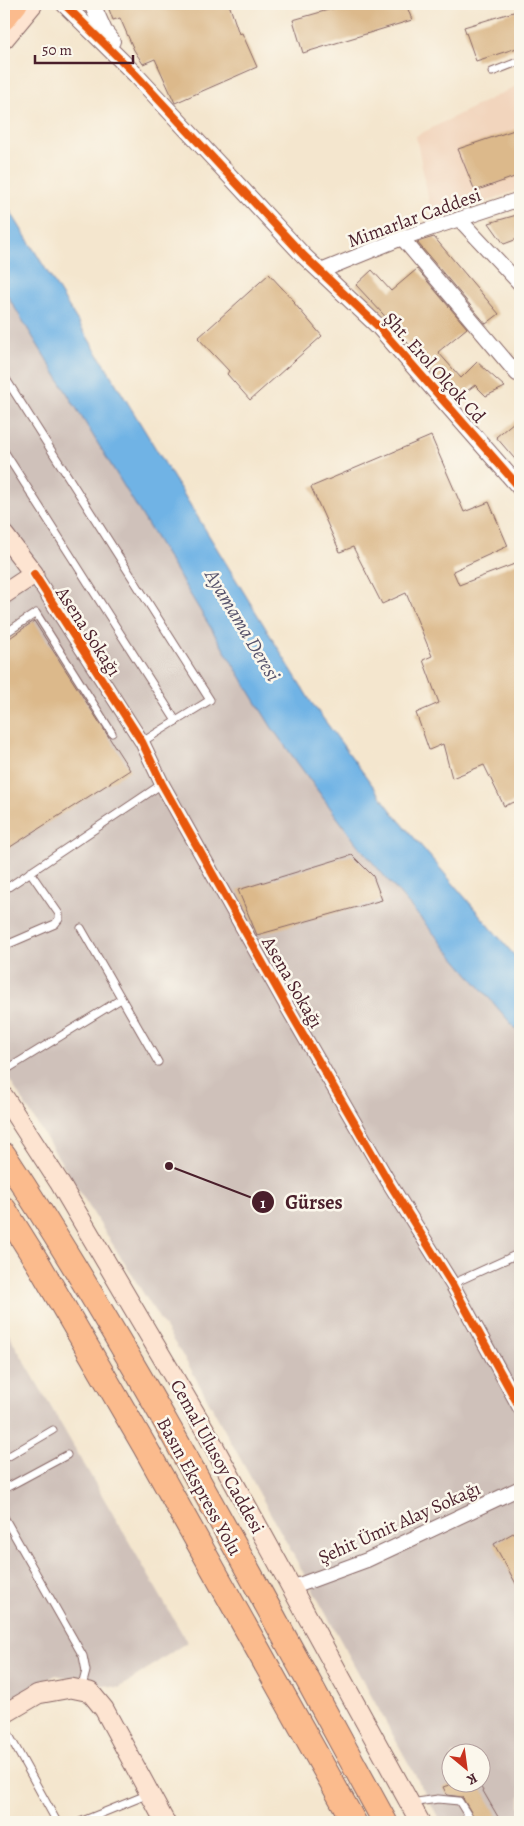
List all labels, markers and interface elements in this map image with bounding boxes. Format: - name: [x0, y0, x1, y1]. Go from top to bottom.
- scale bar: [35, 32, 132, 64]
- text: 50 m: [42, 40, 72, 60]
- street label: Mimarlar Caddesi: [344, 182, 485, 254]
- street label: Şht. Erol Olçok Cd: [377, 307, 492, 429]
- water label: Ayamama Deresi: [198, 563, 287, 686]
- street label: Asena Sokağı: [49, 581, 127, 681]
- street label: Asena Sokağı: [255, 931, 329, 1033]
- callout: Gürses: [250, 1185, 353, 1220]
- text: Gürses: [285, 1189, 343, 1216]
- text: 1: [260, 1193, 266, 1213]
- street label: Cemal Ulusoy Caddesi: [164, 1375, 270, 1538]
- street label: Basın Ekspress Yolu: [150, 1413, 248, 1561]
- street label: Şehit Ümit Alay Sokağı: [314, 1475, 485, 1570]
- north arrow: [442, 1744, 492, 1794]
- text: K: [463, 1768, 481, 1790]

